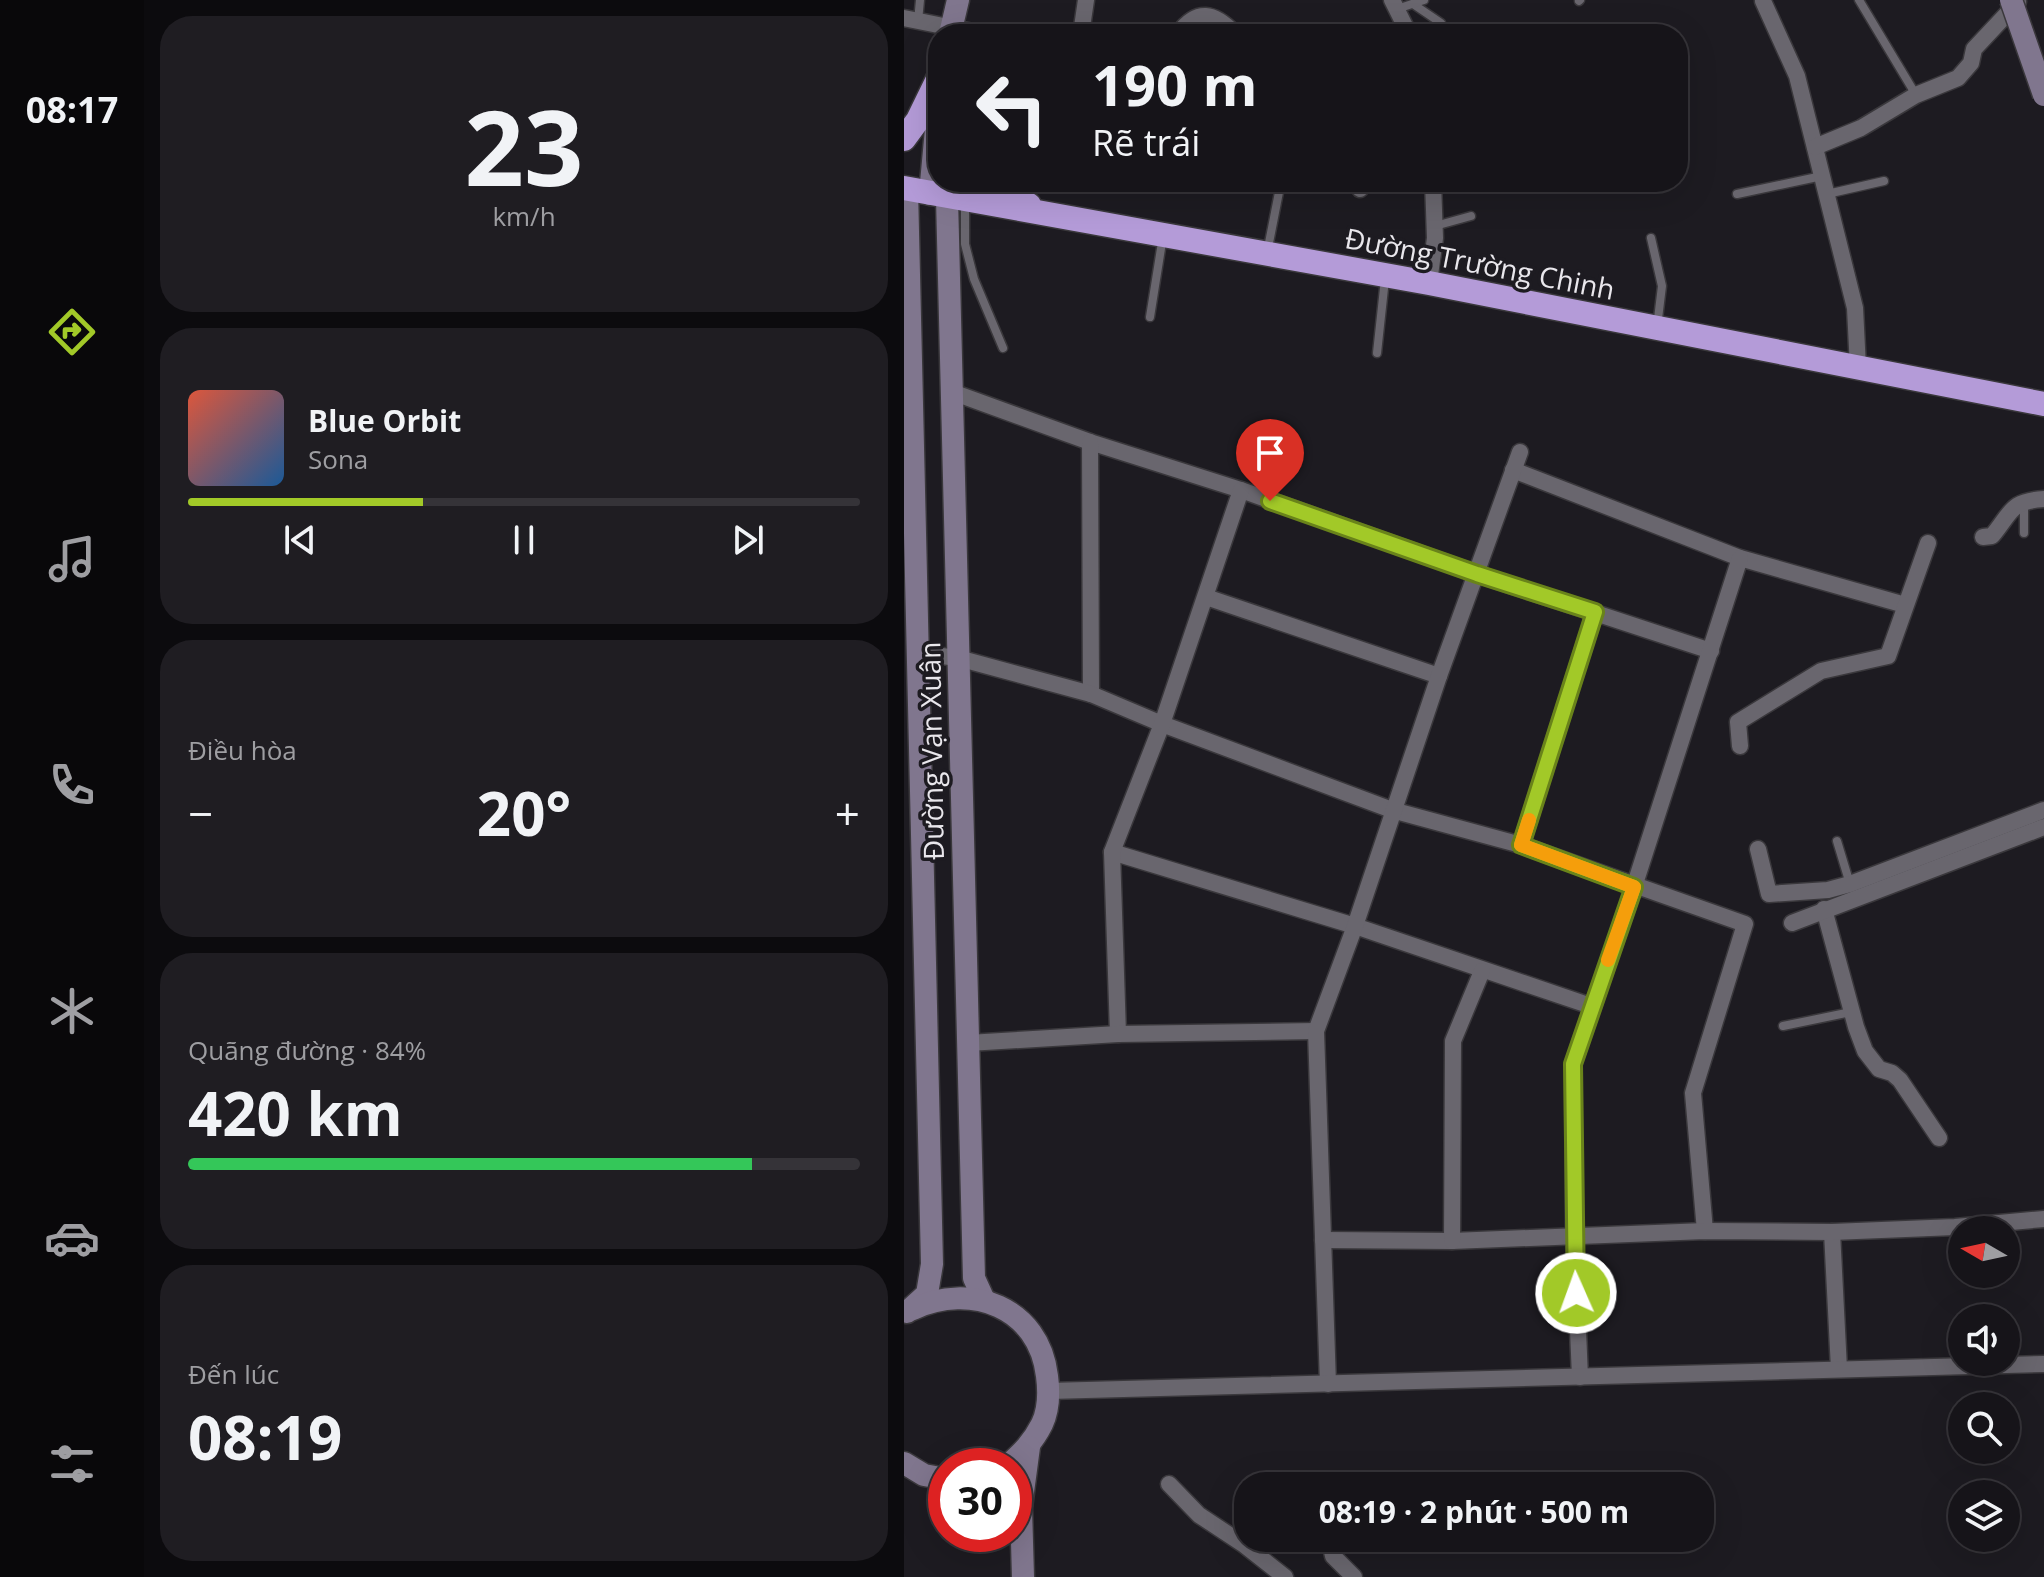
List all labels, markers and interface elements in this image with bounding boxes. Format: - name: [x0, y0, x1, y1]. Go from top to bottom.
- text: 190 m: [1092, 46, 1258, 122]
- icon: left: [960, 56, 1064, 160]
- text: 23: [465, 75, 583, 216]
- text: 08:17: [26, 85, 118, 134]
- text: Rẽ trái: [1092, 118, 1200, 167]
- text: km/h: [492, 198, 556, 234]
- street label: Đường Trường Chinh: [1342, 218, 1618, 308]
- icon: directions: [44, 304, 100, 360]
- text: Blue Orbit: [308, 400, 461, 441]
- pin: [1236, 419, 1304, 501]
- icon: arrive: [1248, 431, 1292, 475]
- text: Sona: [308, 441, 368, 477]
- icon: previous: [278, 518, 322, 562]
- icon: pause: [502, 518, 546, 562]
- icon: next: [726, 518, 770, 562]
- icon: music: [44, 531, 100, 587]
- street label: Đường Vạn Xuân: [910, 641, 952, 861]
- text: Điều hòa: [188, 732, 297, 768]
- icon: phone: [44, 757, 100, 813]
- text: 20°: [477, 772, 571, 854]
- text: −: [188, 783, 213, 843]
- text: +: [835, 783, 860, 843]
- icon: climate: [44, 983, 100, 1039]
- text: Quãng đường · 84%: [188, 1032, 426, 1068]
- text: 420 km: [188, 1072, 403, 1154]
- icon: car: [44, 1210, 100, 1266]
- north arrow: [1948, 1216, 2020, 1288]
- map controls: [1948, 1216, 2020, 1552]
- position arrow: [1534, 1251, 1618, 1335]
- button: sound: [1948, 1304, 2020, 1376]
- text: Đến lúc: [188, 1356, 279, 1392]
- button: search: [1948, 1392, 2020, 1464]
- text: 08:19: [188, 1396, 342, 1478]
- icon: filters: [44, 1436, 100, 1492]
- speed limit sign: 30: [928, 1448, 1032, 1552]
- button: layers: [1948, 1480, 2020, 1552]
- text: 08:19 · 2 phút · 500 m: [1319, 1491, 1629, 1532]

